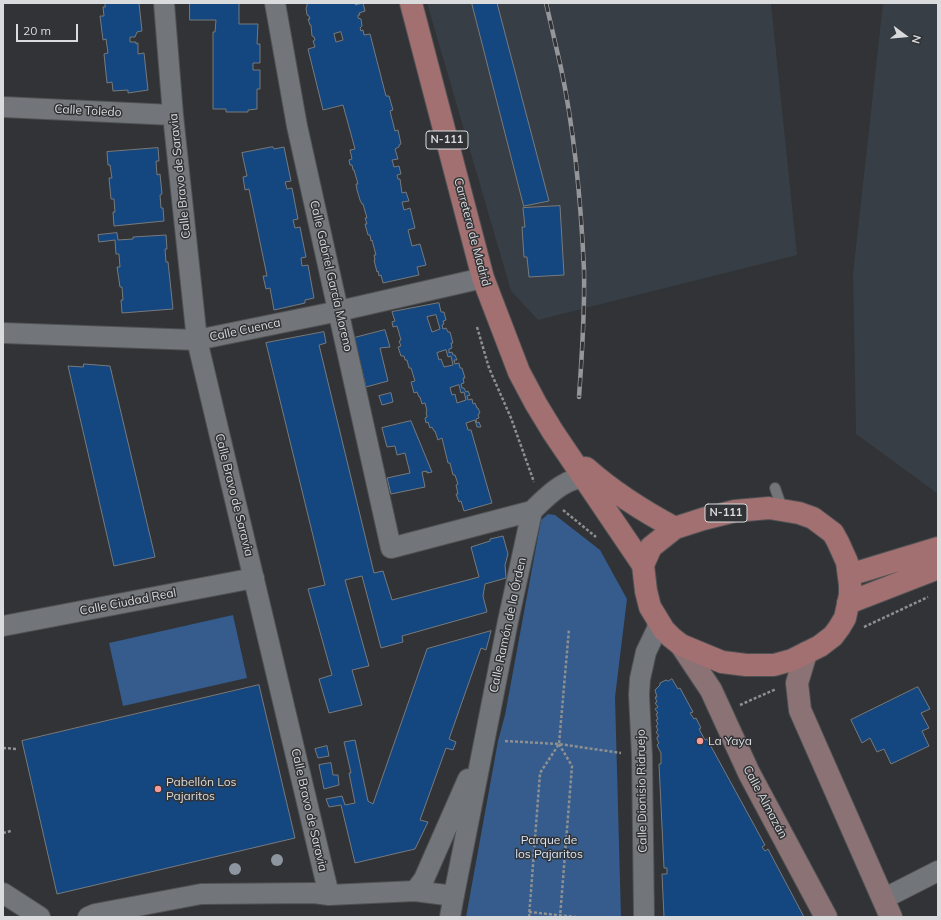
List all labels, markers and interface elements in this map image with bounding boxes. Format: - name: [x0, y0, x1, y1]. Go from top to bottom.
- scale bar: [18, 16, 80, 42]
- north arrow: [885, 16, 925, 56]
- text: 20 m: [23, 23, 51, 38]
- text: N: [909, 33, 924, 45]
- street label: Calle Toledo: [54, 102, 122, 120]
- street label: Calle Bravo de Saravia: [166, 113, 194, 239]
- road number: N-111: [426, 131, 468, 149]
- street label: Carretera de Madrid: [451, 176, 493, 288]
- street label: Calle Gabriel García Moreno: [307, 199, 355, 353]
- street label: Calle Cuenca: [208, 315, 282, 345]
- street label: Calle Bravo de Saravia: [212, 432, 256, 558]
- road number: N-111: [705, 504, 747, 522]
- street label: Calle Ramón de la Órden: [487, 556, 529, 694]
- street label: Calle Ciudad Real: [78, 586, 178, 618]
- street label: Calle Dionisio Ridruejo: [634, 729, 650, 853]
- place label: La Yaya: [708, 734, 752, 748]
- marker: La Yaya: [695, 736, 705, 746]
- street label: Calle Bravo de Saravia: [288, 747, 330, 873]
- street label: Calle Almazán: [740, 763, 790, 841]
- place label: Pabellón Los Pajaritos: [166, 775, 236, 803]
- marker: Pabellón Los Pajaritos: [153, 784, 163, 794]
- park label: Parque de los Pajaritos: [515, 833, 583, 861]

